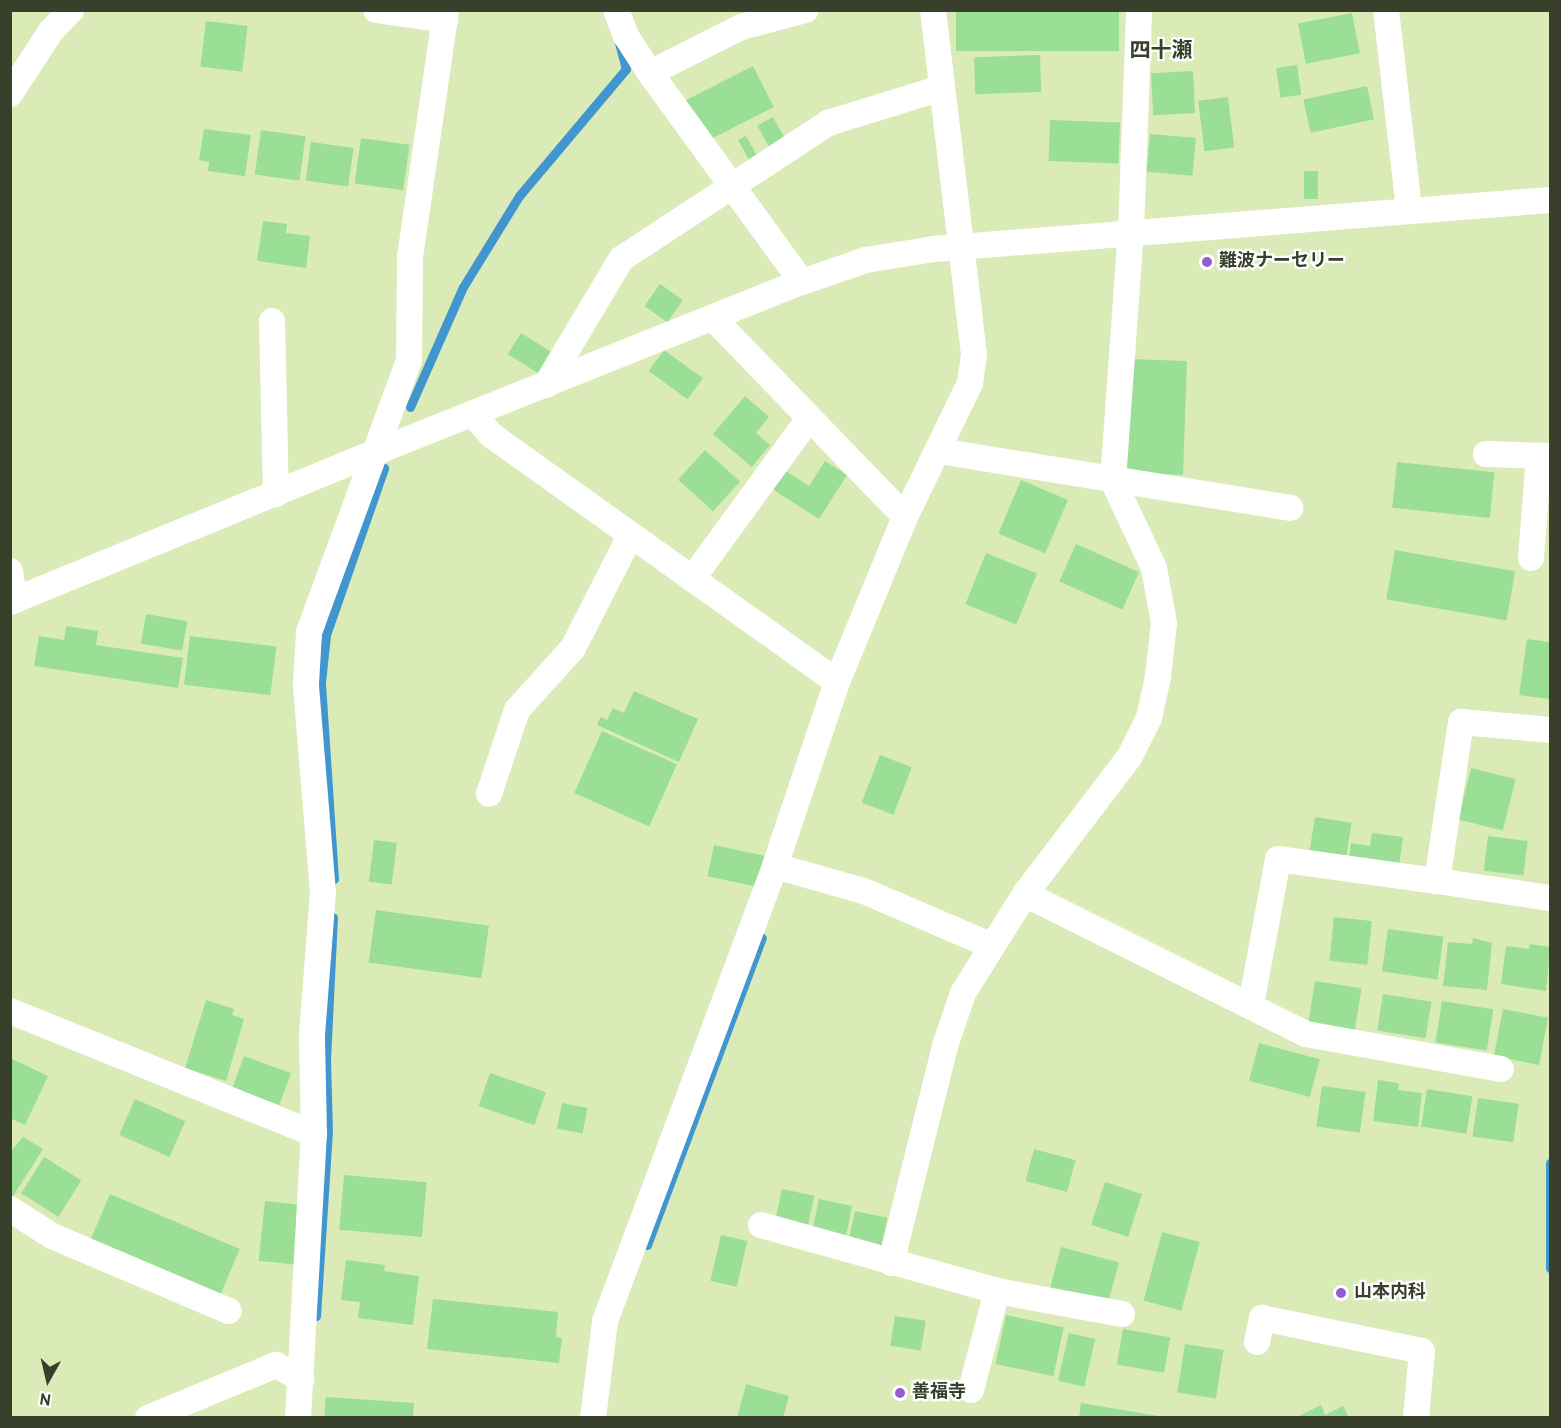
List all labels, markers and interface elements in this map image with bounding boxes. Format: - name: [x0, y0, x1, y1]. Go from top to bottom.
- district label: 四十瀬: [1130, 39, 1192, 65]
- place label: 難波ナーセリー: [1219, 251, 1345, 273]
- marker: 難波ナーセリー: [1200, 255, 1214, 269]
- place label: 山本内科: [1354, 1282, 1426, 1304]
- marker: 山本内科: [1332, 1284, 1350, 1302]
- north arrow: [18, 1350, 78, 1410]
- place label: 善福寺: [912, 1382, 966, 1404]
- marker: 善福寺: [893, 1386, 907, 1400]
- text: N: [38, 1387, 53, 1409]

